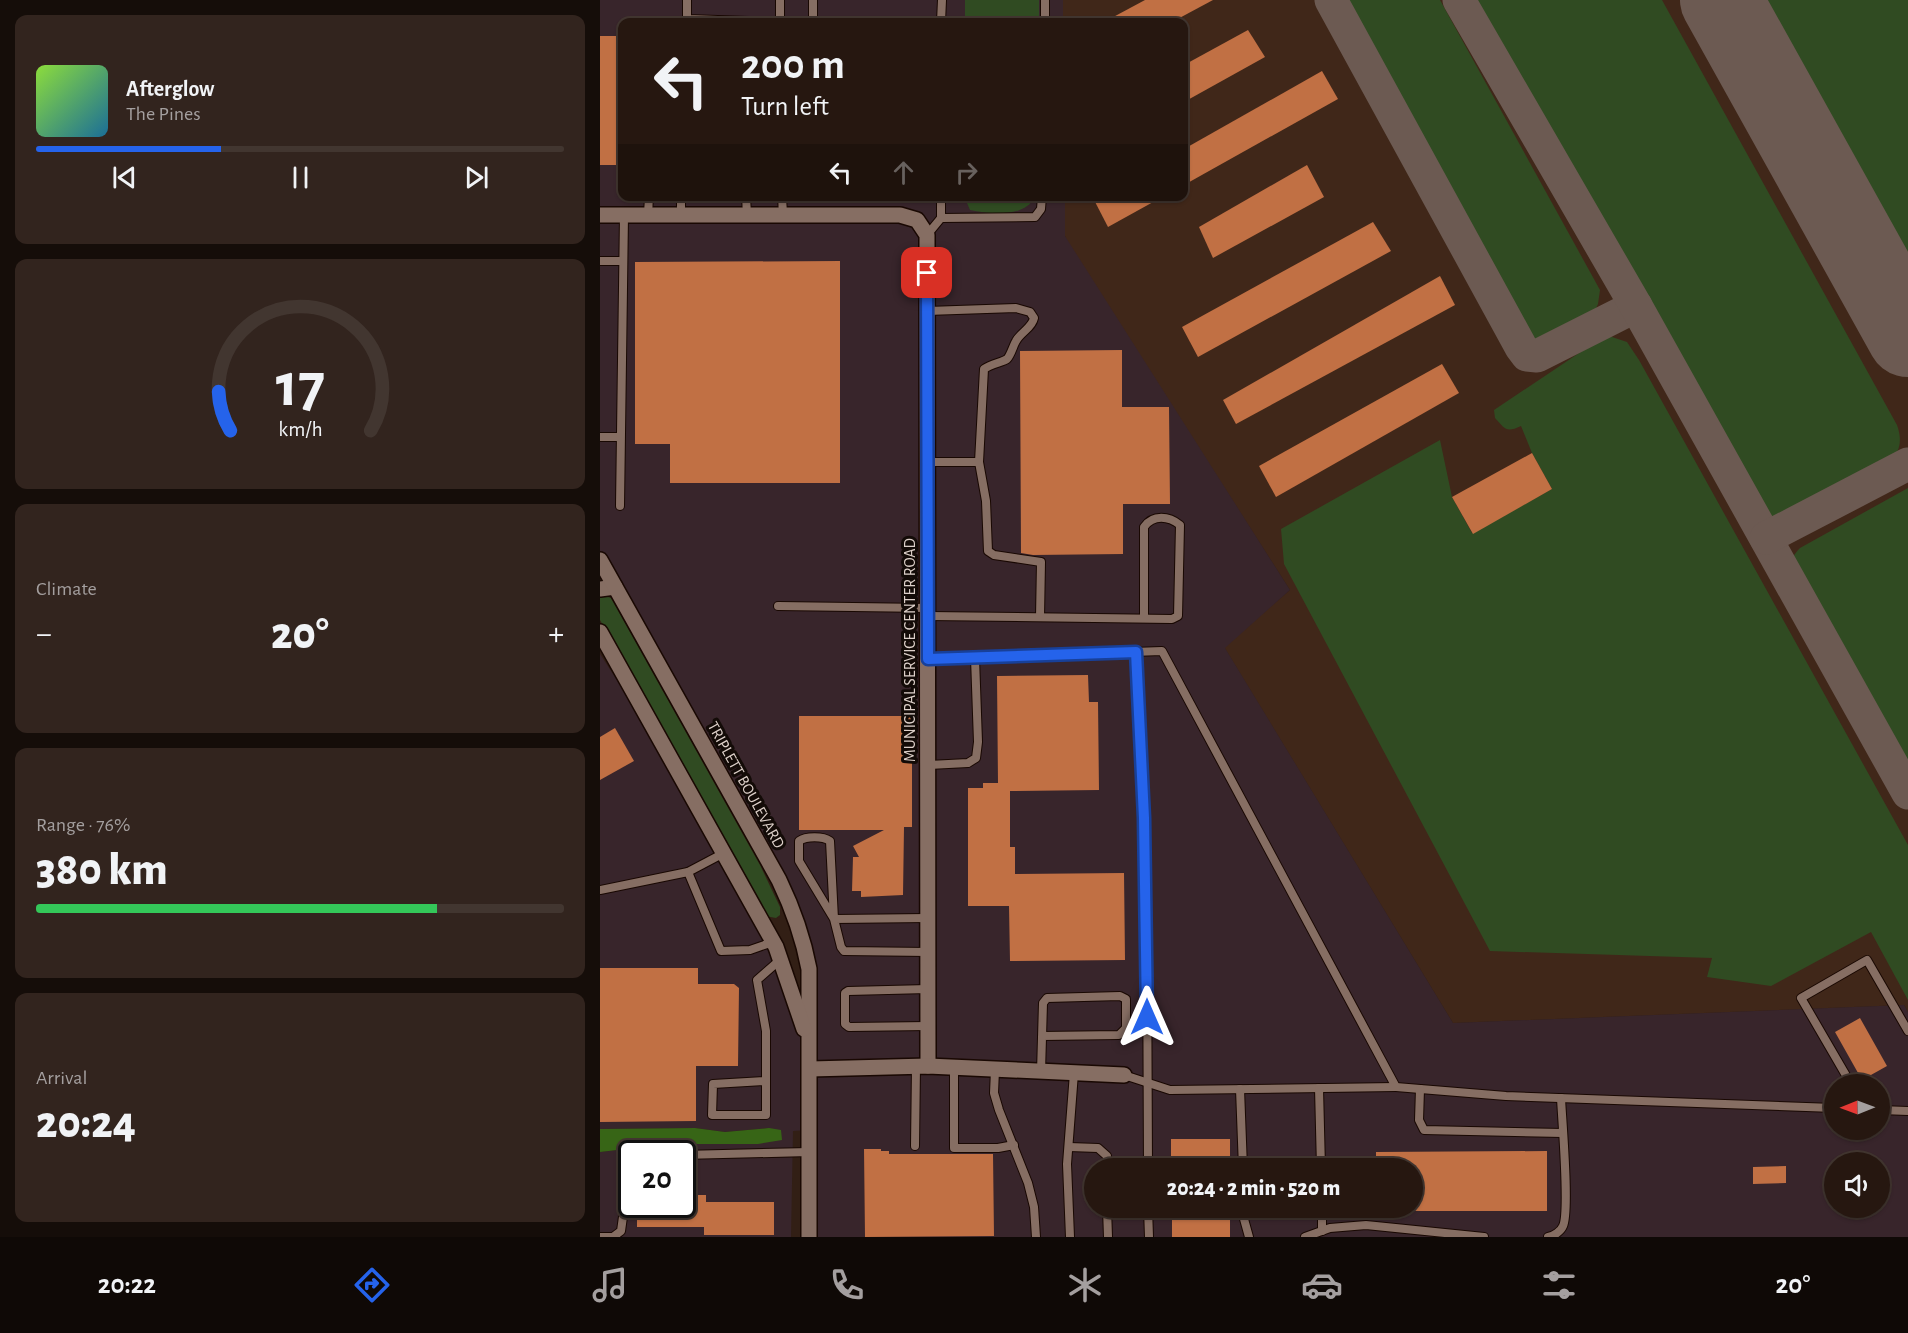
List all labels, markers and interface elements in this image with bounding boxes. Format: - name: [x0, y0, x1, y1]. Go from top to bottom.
- icon: left: [642, 42, 720, 120]
- text: 200 m: [741, 44, 845, 86]
- text: Afterglow: [126, 78, 214, 100]
- text: Turn left: [741, 93, 829, 120]
- text: The Pines: [126, 104, 201, 124]
- icon: left: [824, 156, 857, 189]
- icon: ahead: [887, 156, 920, 189]
- icon: right: [950, 156, 983, 189]
- icon: previous: [108, 161, 141, 194]
- icon: pause: [284, 161, 317, 194]
- icon: next: [460, 161, 493, 194]
- pin: [901, 247, 952, 298]
- icon: arrive: [910, 256, 943, 289]
- text: 17: [275, 355, 325, 417]
- text: km/h: [278, 420, 322, 441]
- street label: MUNICIPAL SERVICE CENTER ROAD: [902, 538, 918, 762]
- text: Climate: [36, 579, 97, 599]
- text: 20°: [271, 612, 329, 657]
- text: −: [36, 618, 52, 651]
- text: +: [548, 618, 564, 651]
- street label: TRIPLETT BOULEVARD: [705, 719, 787, 851]
- text: Range · 76%: [36, 815, 130, 835]
- text: 380 km: [36, 848, 168, 893]
- position arrow: [1115, 985, 1179, 1049]
- text: Arrival: [36, 1068, 87, 1088]
- north arrow: [1824, 1074, 1890, 1140]
- map controls: [1824, 1074, 1890, 1218]
- text: 20:24: [36, 1101, 136, 1146]
- speed limit sign: 20: [618, 1140, 696, 1218]
- button: sound: [1824, 1152, 1890, 1218]
- text: 20:24 · 2 min · 520 m: [1167, 1177, 1340, 1199]
- icon: directions: [351, 1264, 393, 1306]
- icon: music: [589, 1264, 631, 1306]
- icon: phone: [826, 1264, 868, 1306]
- icon: climate: [1064, 1264, 1106, 1306]
- icon: car: [1301, 1264, 1343, 1306]
- icon: filters: [1538, 1264, 1580, 1306]
- text: 20:22: [98, 1271, 156, 1298]
- text: 20°: [1776, 1271, 1810, 1298]

